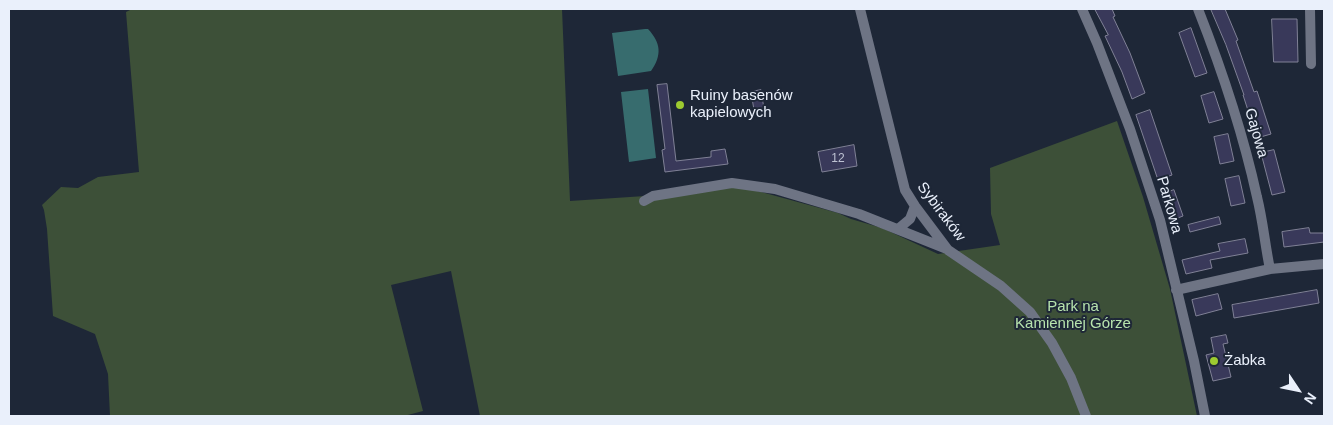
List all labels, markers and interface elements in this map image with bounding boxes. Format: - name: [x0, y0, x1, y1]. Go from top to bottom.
- place label: Ruiny basenów kapielowych: [690, 87, 793, 122]
- marker: Ruiny basenów kapielowych: [674, 99, 686, 111]
- street label: Gajowa: [1240, 106, 1272, 160]
- house number: 12: [831, 152, 845, 166]
- street label: Parkowa: [1152, 174, 1186, 236]
- street label: Sybiraków: [913, 179, 969, 245]
- park label: Park na Kamiennej Górze: [1015, 298, 1131, 333]
- place label: Żabka: [1224, 352, 1266, 370]
- marker: Żabka: [1208, 355, 1220, 367]
- north arrow: [1273, 365, 1323, 415]
- text: N: [1301, 390, 1320, 407]

